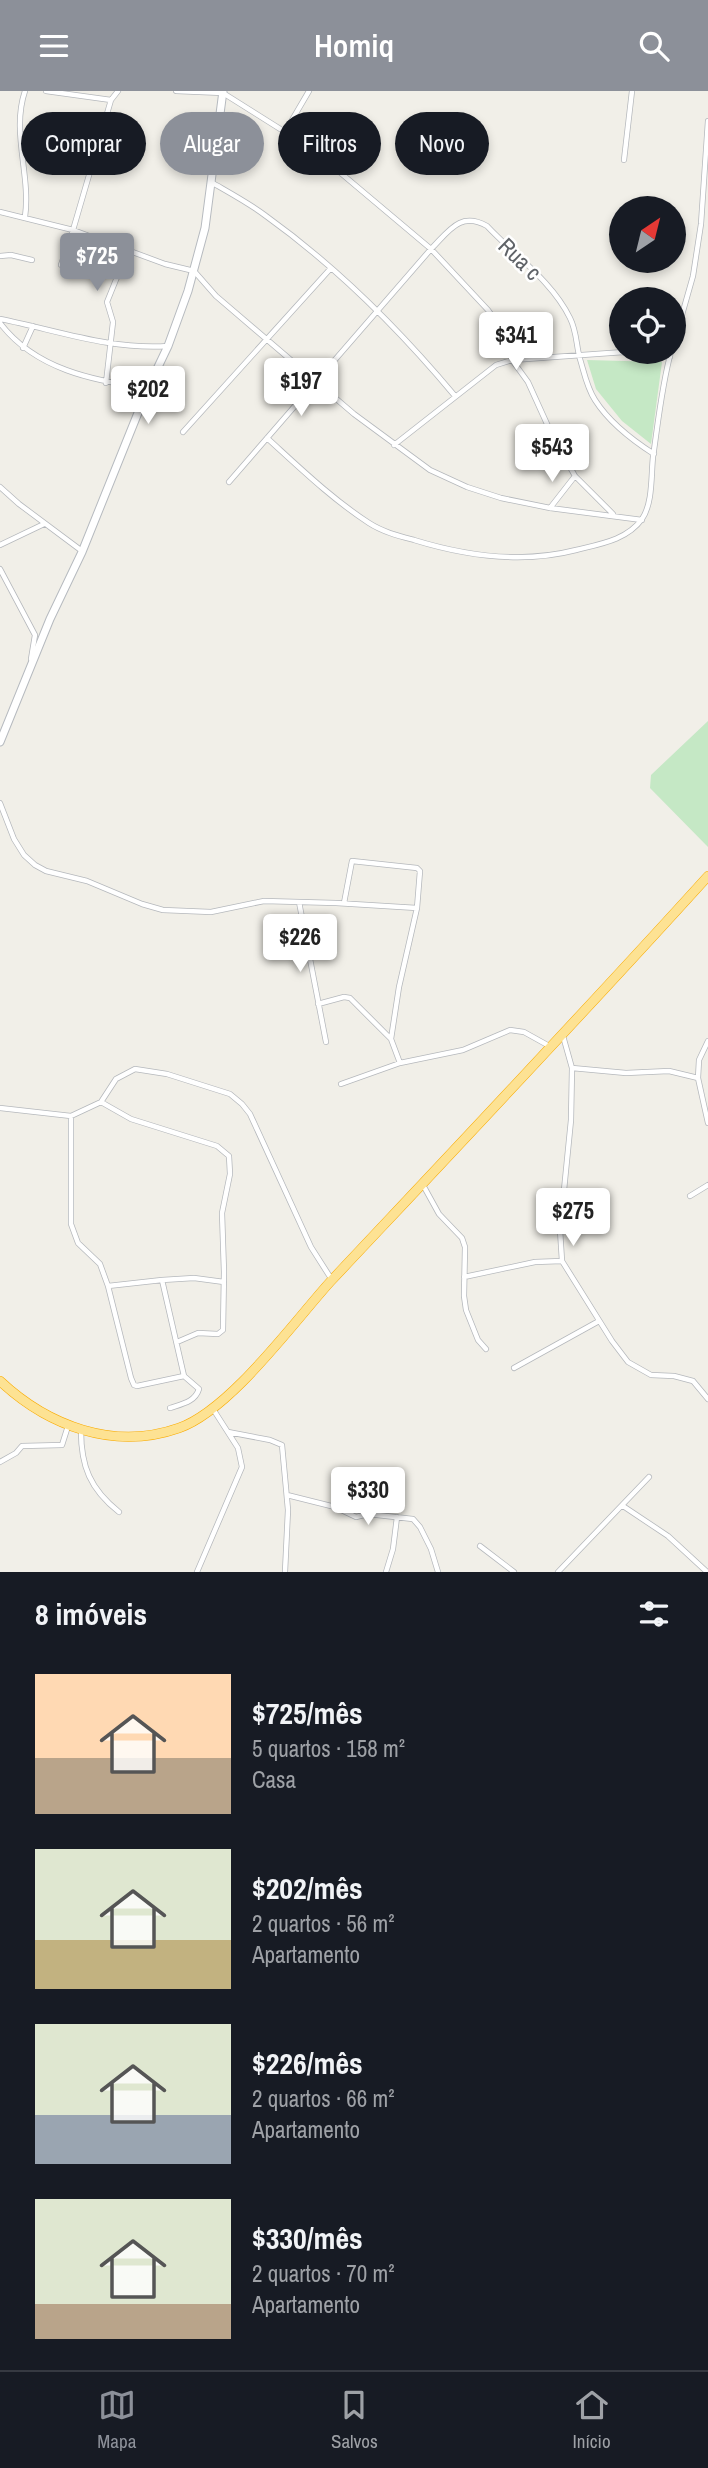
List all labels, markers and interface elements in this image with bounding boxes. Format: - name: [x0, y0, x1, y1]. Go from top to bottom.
- text: Homiq: [314, 24, 394, 67]
- icon: menu: [35, 27, 73, 65]
- icon: search: [635, 27, 673, 65]
- chip: Comprar: [21, 112, 146, 175]
- chip: Alugar: [160, 112, 264, 175]
- chip: Filtros: [278, 112, 381, 175]
- chip: Novo: [395, 112, 489, 175]
- north arrow: [609, 196, 686, 273]
- map controls: [609, 196, 686, 364]
- street label: Rua c: [492, 230, 549, 287]
- pin: $725: [56, 233, 138, 293]
- text: $725: [76, 240, 118, 271]
- button: locate: [609, 287, 686, 364]
- pin: $341: [475, 313, 557, 372]
- text: $341: [495, 319, 537, 350]
- pin: $197: [260, 359, 342, 418]
- text: $197: [280, 365, 322, 396]
- pin: $202: [107, 367, 189, 426]
- text: $202: [127, 373, 169, 404]
- pin: $543: [511, 425, 593, 484]
- text: $543: [531, 431, 573, 462]
- pin: $226: [259, 915, 341, 974]
- text: $226: [279, 921, 321, 952]
- pin: $275: [532, 1189, 614, 1248]
- text: $275: [552, 1195, 594, 1226]
- pin: $330: [327, 1467, 409, 1527]
- text: $330: [347, 1474, 389, 1505]
- text: 8 imóveis: [35, 1594, 147, 1634]
- icon: filters: [635, 1595, 673, 1633]
- text: $725/mês: [252, 1693, 363, 1733]
- icon: home: [91, 1702, 175, 1786]
- text: 5 quartos · 158 m²: [252, 1733, 405, 1764]
- text: Casa: [252, 1764, 296, 1795]
- text: $202/mês: [252, 1868, 363, 1908]
- icon: home: [91, 1877, 175, 1961]
- text: 2 quartos · 56 m²: [252, 1908, 395, 1939]
- text: Apartamento: [252, 1939, 360, 1970]
- text: $226/mês: [252, 2043, 363, 2083]
- icon: home: [91, 2052, 175, 2136]
- text: 2 quartos · 66 m²: [252, 2083, 395, 2114]
- text: Apartamento: [252, 2114, 360, 2145]
- text: $330/mês: [252, 2218, 363, 2258]
- icon: home: [91, 2227, 175, 2311]
- text: 2 quartos · 70 m²: [252, 2258, 395, 2289]
- text: Apartamento: [252, 2289, 360, 2320]
- tab: Mapa: [97, 2386, 136, 2454]
- tab: Salvos: [331, 2386, 378, 2454]
- tab: Início: [573, 2386, 611, 2454]

